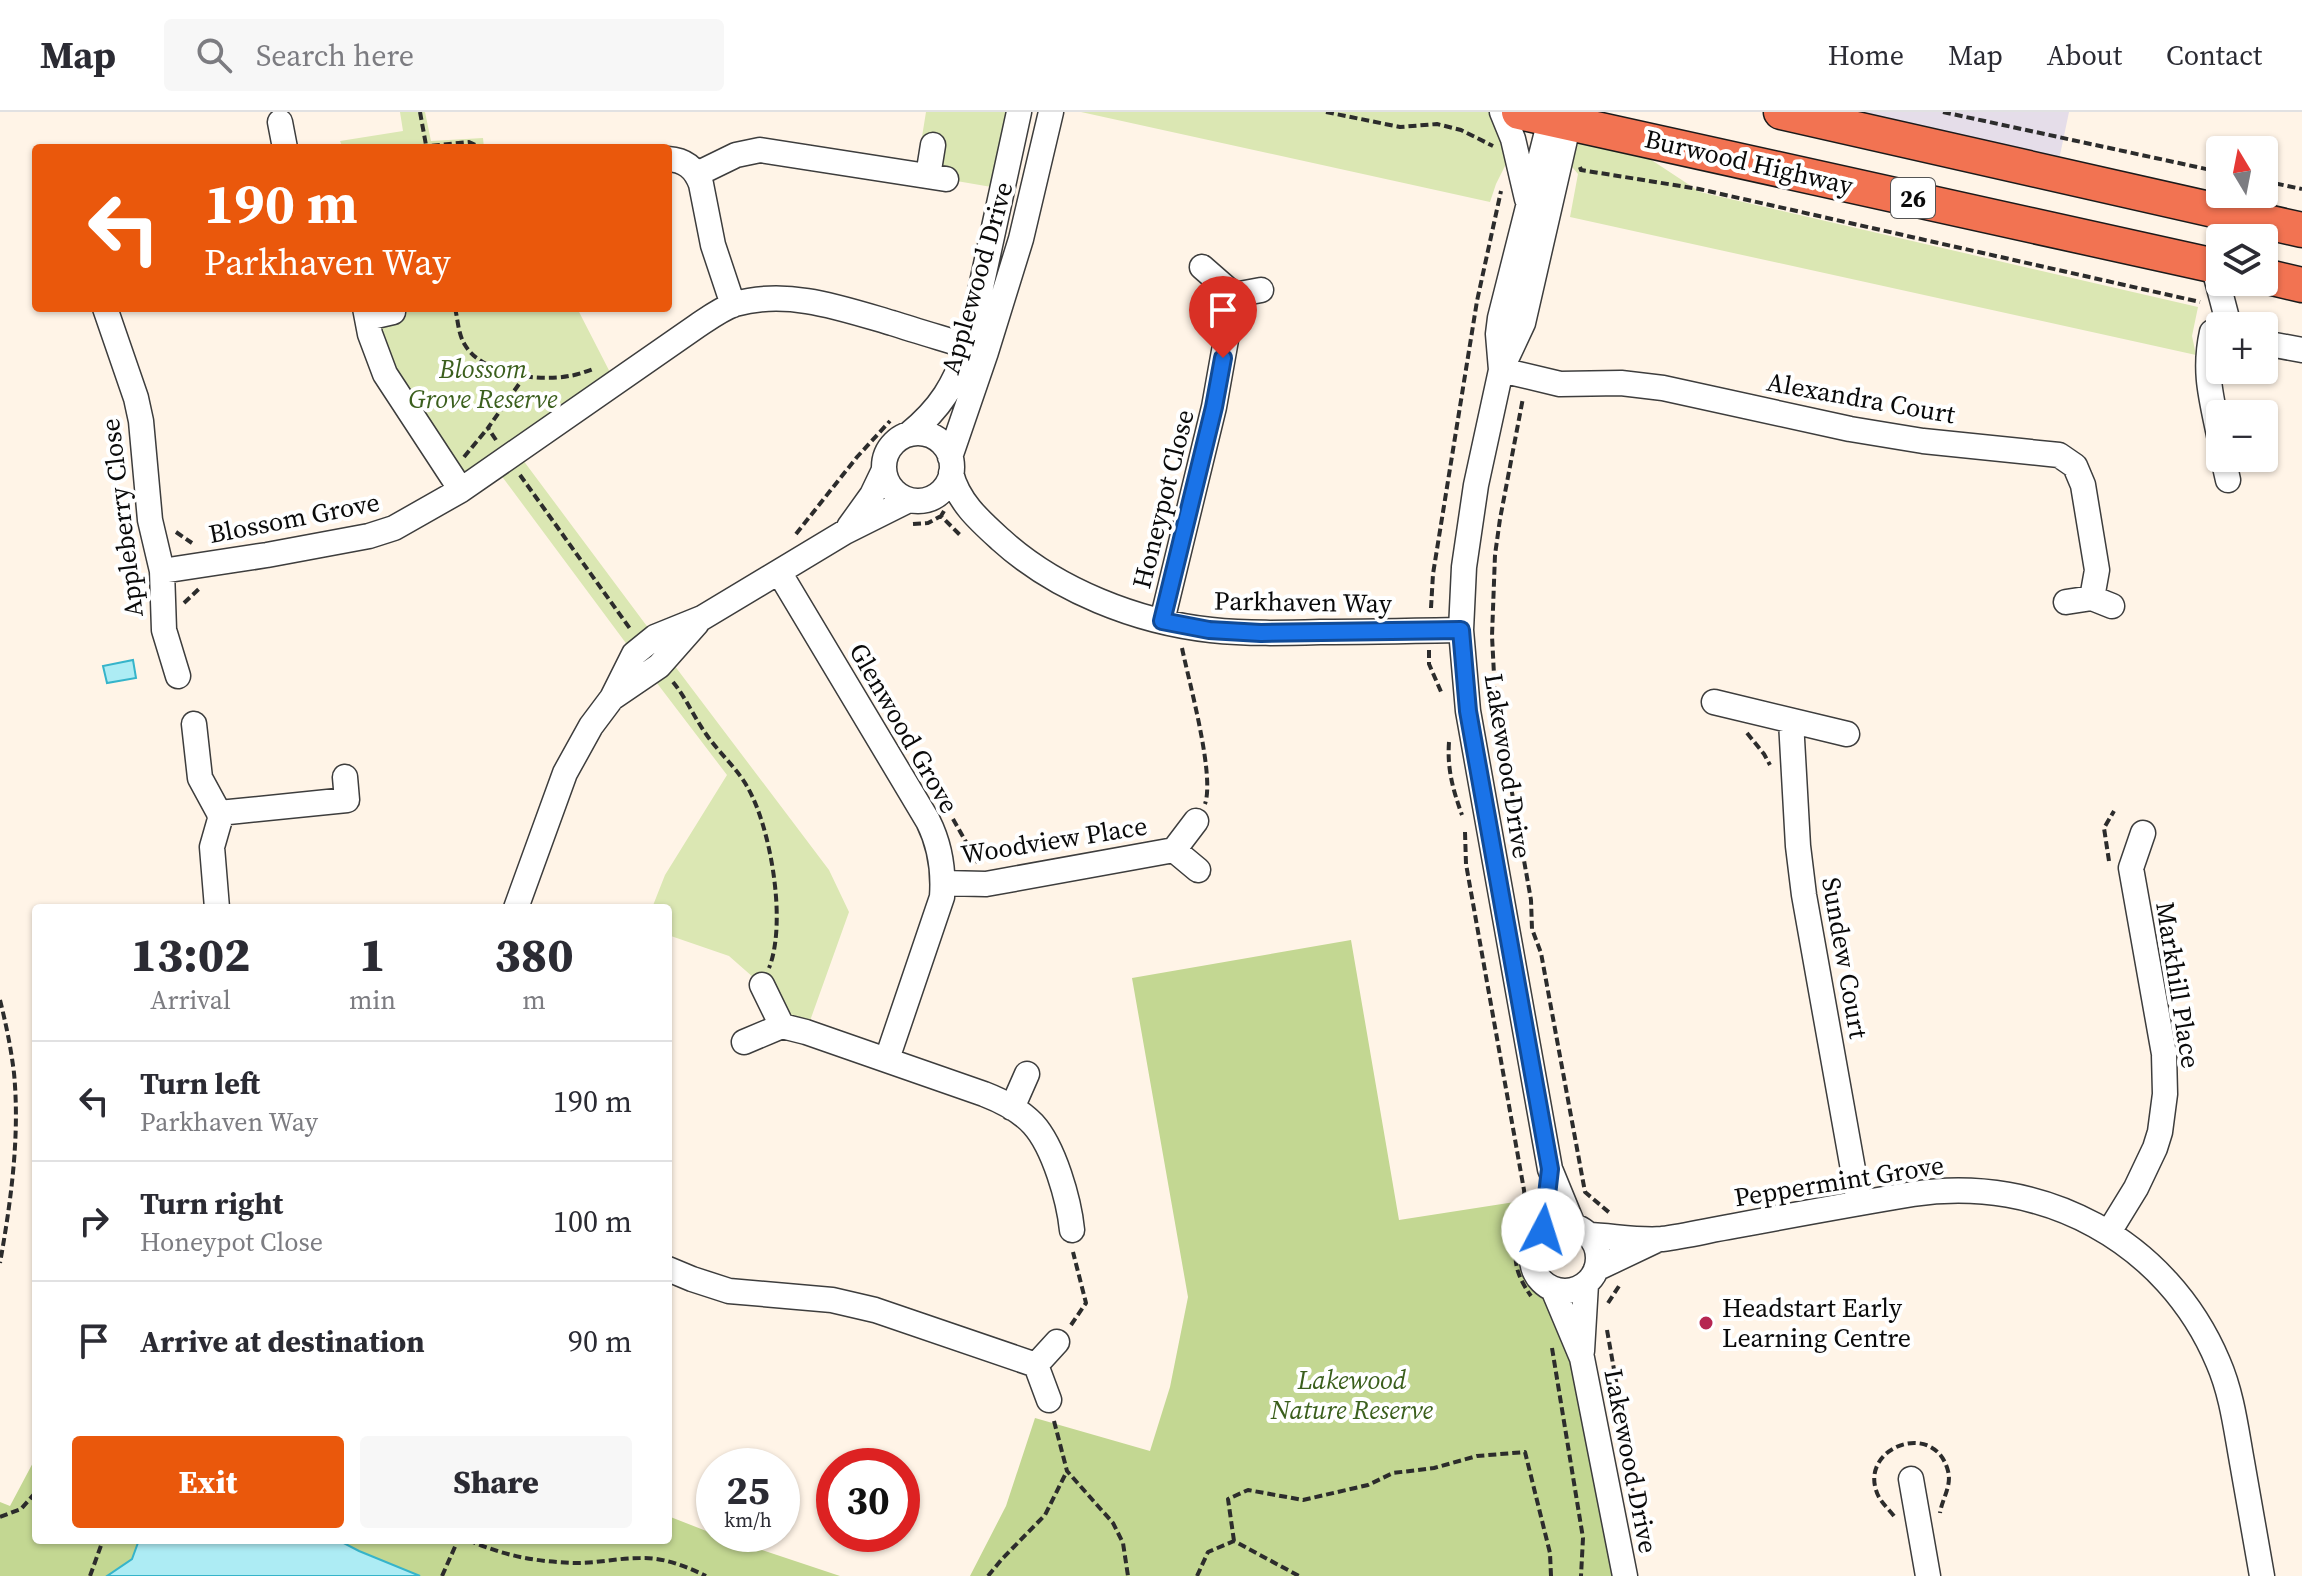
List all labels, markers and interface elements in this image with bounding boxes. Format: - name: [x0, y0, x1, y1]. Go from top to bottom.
- search box: [164, 19, 724, 91]
- text: Map: [40, 29, 116, 81]
- icon: search: [192, 33, 236, 77]
- text: Search here: [256, 35, 414, 76]
- text: Home: [1828, 36, 1904, 74]
- text: Map: [1948, 36, 2003, 74]
- text: About: [2047, 36, 2122, 74]
- text: Contact: [2166, 36, 2262, 74]
- street label: Burwood Highway: [1641, 121, 1857, 204]
- north arrow: [2206, 136, 2278, 208]
- map controls: [2206, 136, 2278, 472]
- text: 190 m: [204, 165, 358, 242]
- icon: left: [72, 176, 176, 280]
- street label: Applewood Drive: [932, 178, 1022, 378]
- road number: 26: [1891, 178, 1935, 218]
- button: layers: [2206, 224, 2278, 296]
- text: Parkhaven Way: [204, 238, 451, 287]
- pin: [1189, 276, 1257, 358]
- icon: arrive: [1201, 288, 1245, 332]
- button: +: [2206, 312, 2278, 384]
- park label: Blossom Grove Reserve: [408, 351, 558, 417]
- street label: Alexandra Court: [1764, 364, 1959, 432]
- button: −: [2206, 400, 2278, 472]
- street label: Honeypot Close: [1123, 406, 1203, 592]
- street label: Appleberry Close: [92, 417, 152, 619]
- street label: Blossom Grove: [206, 484, 382, 552]
- street label: Parkhaven Way: [1214, 582, 1393, 622]
- street label: Glenwood Grove: [841, 636, 967, 820]
- street label: Lakewood Drive: [1476, 671, 1540, 861]
- street label: Woodview Place: [958, 808, 1150, 872]
- street label: Sundew Court: [1813, 875, 1877, 1042]
- street label: Markhill Place: [2147, 899, 2209, 1071]
- text: 13:02: [130, 921, 251, 987]
- text: 1: [359, 921, 386, 987]
- text: 380: [494, 921, 574, 987]
- text: Arrival: [150, 982, 231, 1018]
- text: min: [349, 982, 396, 1018]
- text: m: [522, 982, 546, 1018]
- text: Turn left: [140, 1063, 260, 1104]
- icon: left: [72, 1079, 116, 1123]
- text: 190 m: [553, 1081, 632, 1122]
- text: Parkhaven Way: [140, 1104, 318, 1140]
- street label: Peppermint Grove: [1731, 1147, 1947, 1215]
- text: Turn right: [140, 1183, 283, 1224]
- position arrow: [1501, 1188, 1585, 1272]
- icon: right: [72, 1199, 116, 1243]
- text: 100 m: [553, 1201, 632, 1242]
- text: Honeypot Close: [140, 1224, 323, 1260]
- place label: Headstart Early Learning Centre: [1722, 1290, 1911, 1356]
- marker: Headstart Early Learning Centre: [1697, 1314, 1715, 1332]
- icon: arrive: [72, 1319, 116, 1363]
- text: Arrive at destination: [140, 1321, 425, 1362]
- text: 90 m: [568, 1321, 632, 1362]
- park label: Lakewood Nature Reserve: [1270, 1362, 1434, 1428]
- street label: Lakewood Drive: [1596, 1366, 1666, 1556]
- button: Exit: [72, 1436, 344, 1528]
- button: Share: [360, 1436, 632, 1528]
- speed limit sign: 30: [816, 1448, 920, 1552]
- text: 25: [726, 1463, 770, 1517]
- text: km/h: [724, 1506, 772, 1534]

